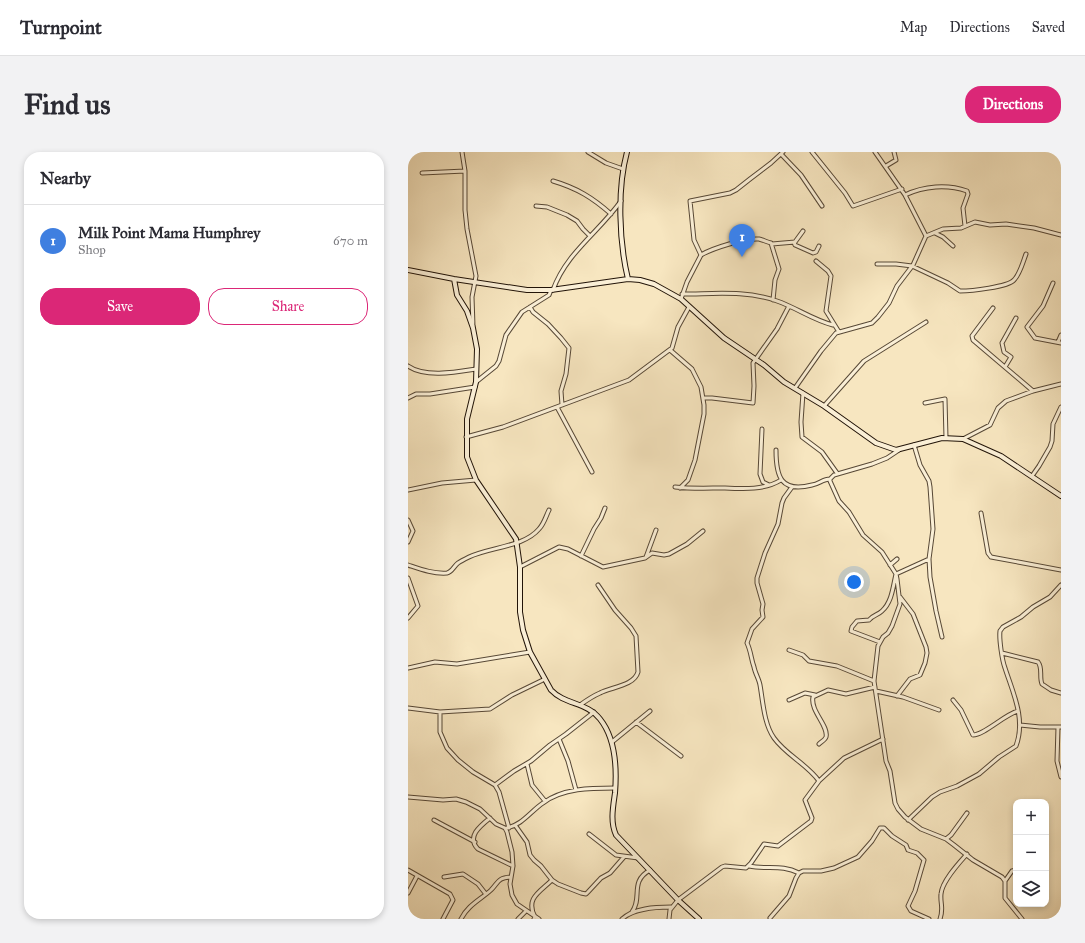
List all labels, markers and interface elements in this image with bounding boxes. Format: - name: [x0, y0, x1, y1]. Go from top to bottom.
- text: Turnpoint: [20, 16, 102, 39]
- text: Map: [900, 19, 927, 36]
- text: Directions: [949, 19, 1010, 36]
- text: Saved: [1032, 19, 1065, 36]
- button: Directions: [965, 86, 1061, 123]
- text: Find us: [24, 87, 110, 122]
- text: Nearby: [40, 168, 91, 189]
- text: Milk Point Mama Humphrey: [78, 224, 260, 242]
- pin: 1: [729, 224, 755, 257]
- text: 1: [50, 233, 56, 249]
- text: 670 m: [333, 233, 368, 249]
- text: Shop: [78, 242, 106, 258]
- button: Save: [40, 288, 200, 325]
- button: Share: [208, 288, 368, 325]
- your location: [844, 572, 864, 592]
- map controls: [1013, 799, 1049, 907]
- button: +: [1013, 799, 1049, 835]
- button: −: [1013, 835, 1049, 871]
- button: layers: [1013, 871, 1049, 907]

